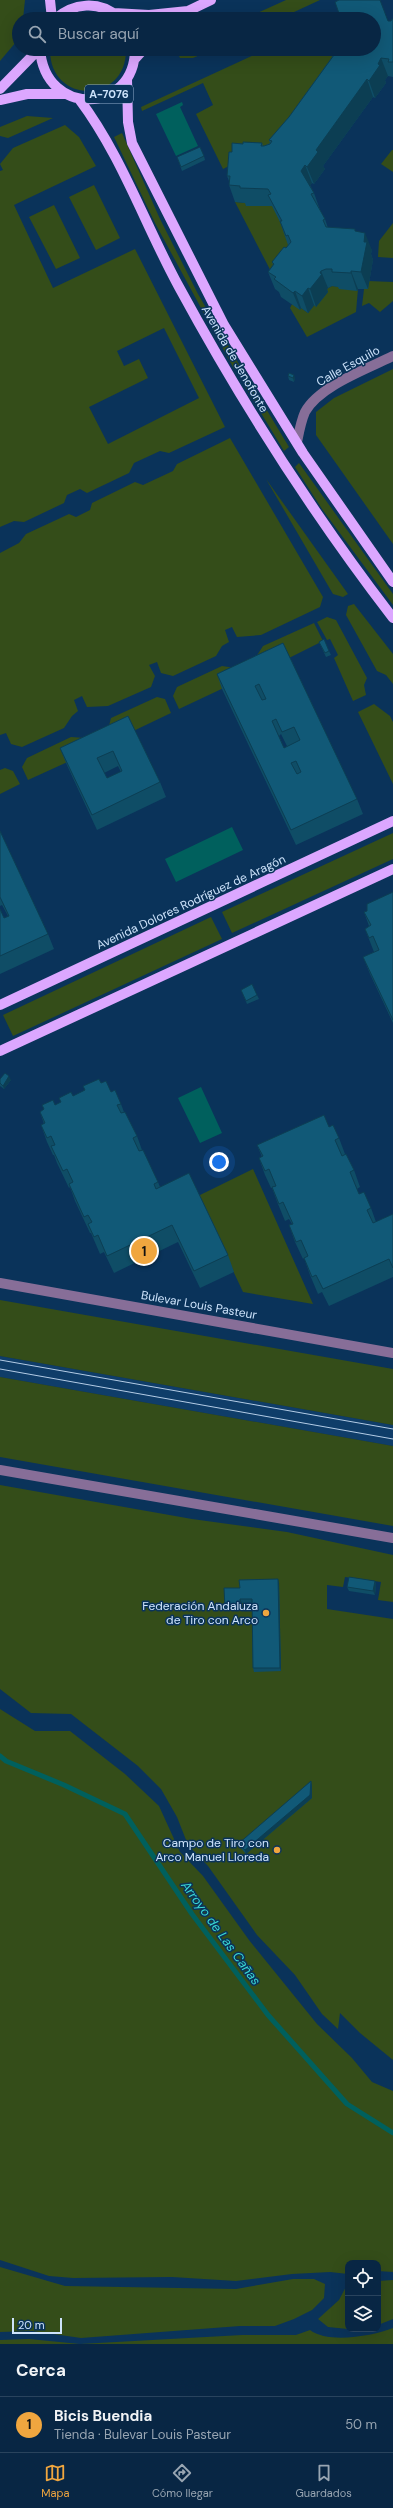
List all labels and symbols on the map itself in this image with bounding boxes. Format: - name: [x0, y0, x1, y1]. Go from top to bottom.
- road number: A-7076: [85, 85, 133, 103]
- street label: Avenida de Jenofonte: [198, 303, 272, 415]
- street label: Calle Esquilo: [313, 342, 383, 390]
- street label: Avenida Dolores Rodríguez de Aragón: [94, 851, 288, 953]
- your location: [209, 1152, 229, 1172]
- pin: 1: [131, 1236, 157, 1266]
- street label: Bulevar Louis Pasteur: [140, 1287, 259, 1323]
- place label: Federación Andaluza de Tiro con Arco: [142, 1598, 258, 1628]
- marker: Federación Andaluza de Tiro con Arco: [261, 1608, 271, 1618]
- place label: Campo de Tiro con Arco Manuel Lloreda: [155, 1835, 269, 1865]
- marker: Campo de Tiro con Arco Manuel Lloreda: [272, 1845, 282, 1855]
- water label: Arroyo de Las Cañas: [177, 1877, 265, 1989]
- scale bar: [12, 2316, 62, 2335]

